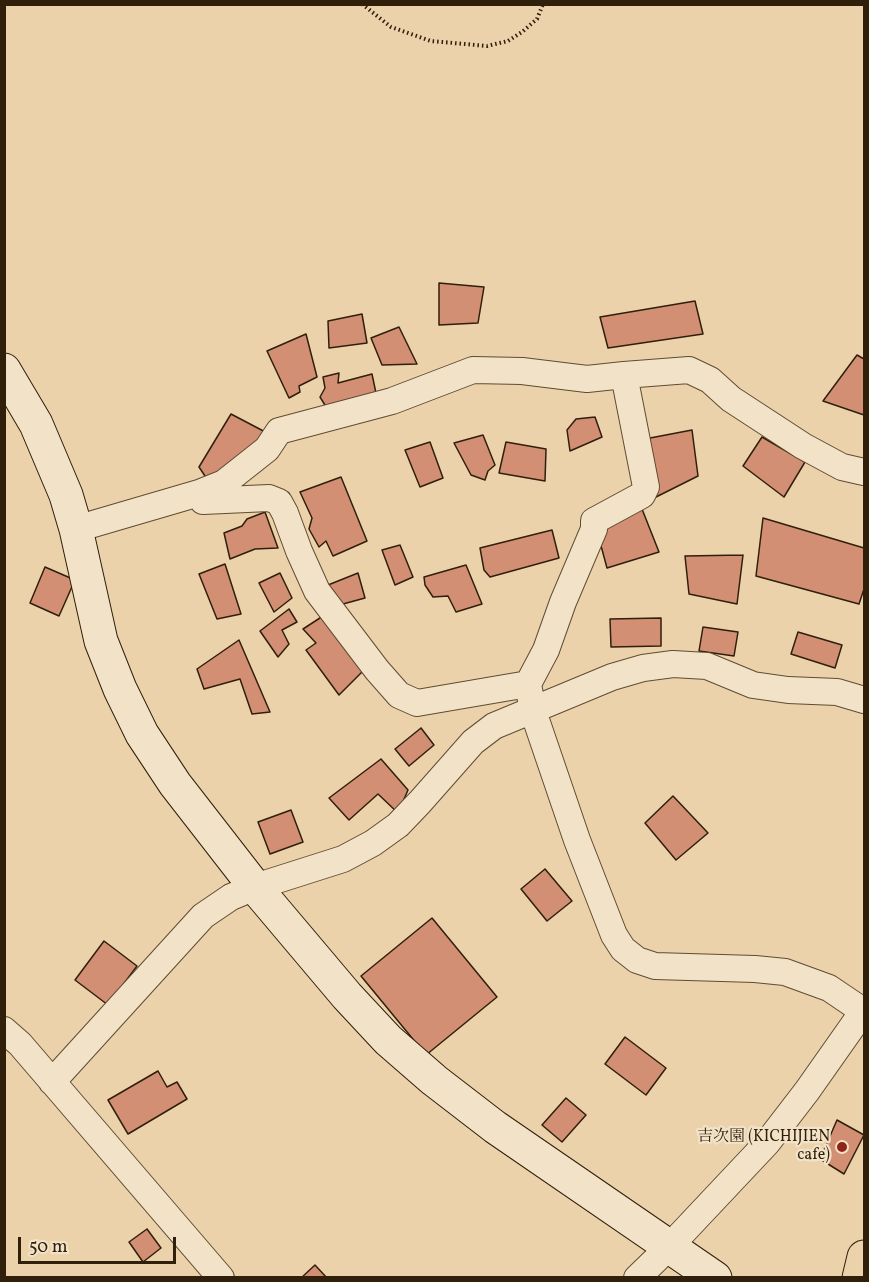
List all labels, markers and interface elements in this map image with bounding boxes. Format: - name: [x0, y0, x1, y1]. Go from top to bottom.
- place label: 吉次園 (KICHIJIEN cafe): [697, 1128, 830, 1166]
- marker: 吉次園 (KICHIJIEN cafe): [835, 1140, 849, 1154]
- scale bar: [21, 1225, 178, 1263]
- text: 50 m: [29, 1235, 68, 1260]

